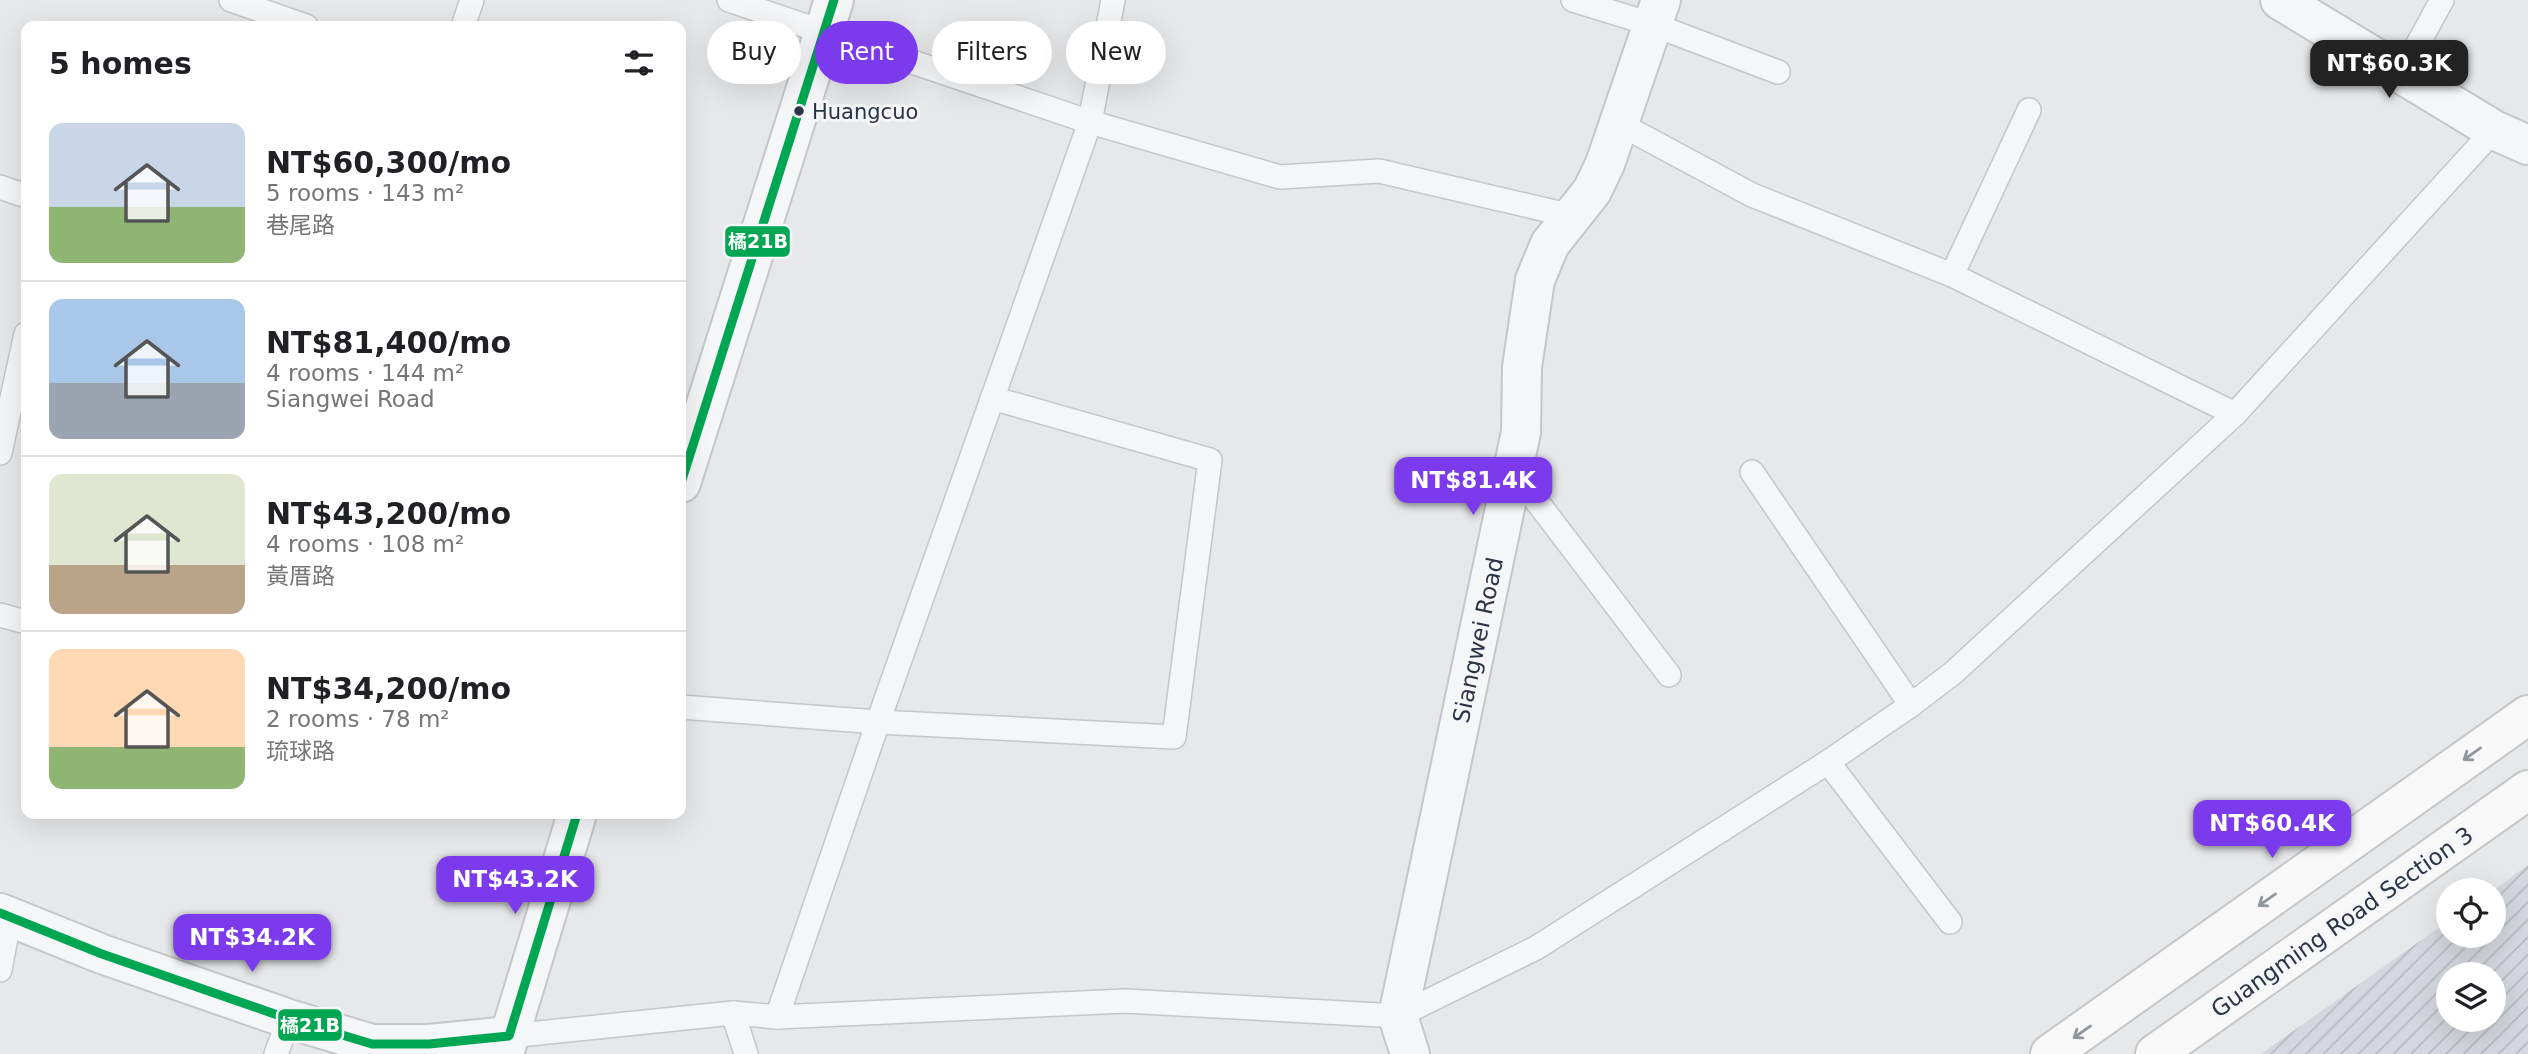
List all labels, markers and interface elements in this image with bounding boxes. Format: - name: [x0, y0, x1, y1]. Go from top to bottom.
- chip: Buy: [707, 21, 801, 84]
- chip: Rent: [815, 21, 918, 84]
- chip: Filters: [932, 21, 1052, 84]
- chip: New: [1066, 21, 1166, 84]
- pin: NT$60.3K: [2317, 41, 2461, 100]
- icon: filters: [620, 44, 658, 82]
- text: 5 homes: [49, 46, 192, 81]
- text: NT$60.3K: [2326, 50, 2452, 76]
- place label: Huangcuo: [812, 100, 918, 124]
- marker: Huangcuo: [792, 104, 806, 118]
- text: NT$60,300/mo: [266, 145, 511, 180]
- icon: home: [105, 151, 189, 235]
- text: 5 rooms · 143 m²: [266, 180, 464, 206]
- text: 巷尾路: [266, 212, 335, 238]
- line badge: 橘21B: [724, 225, 791, 258]
- text: 橘21B: [728, 230, 788, 252]
- text: NT$81,400/mo: [266, 325, 511, 360]
- icon: home: [105, 327, 189, 411]
- text: 4 rooms · 144 m²: [266, 360, 464, 386]
- text: Siangwei Road: [266, 386, 435, 412]
- pin: NT$81.4K: [1401, 458, 1545, 517]
- text: NT$81.4K: [1410, 467, 1536, 493]
- text: NT$43,200/mo: [266, 496, 511, 531]
- icon: home: [105, 502, 189, 586]
- text: 4 rooms · 108 m²: [266, 531, 464, 557]
- street label: Siangwei Road: [1448, 555, 1508, 725]
- text: 黃厝路: [266, 563, 335, 589]
- text: NT$34,200/mo: [266, 671, 511, 706]
- icon: home: [105, 677, 189, 761]
- text: 2 rooms · 78 m²: [266, 706, 450, 732]
- text: 琉球路: [266, 738, 335, 764]
- one-way arrow: [2463, 747, 2482, 761]
- pin: NT$60.4K: [2200, 800, 2344, 860]
- text: NT$60.4K: [2209, 810, 2335, 836]
- street label: Guangming Road Section 3: [2206, 821, 2478, 1023]
- pin: NT$43.2K: [443, 856, 587, 916]
- text: NT$43.2K: [452, 866, 578, 892]
- map controls: [2436, 878, 2506, 1032]
- button: locate: [2436, 878, 2506, 948]
- one-way arrow: [2258, 893, 2277, 907]
- pin: NT$34.2K: [180, 914, 324, 974]
- text: NT$34.2K: [189, 924, 315, 950]
- button: layers: [2436, 962, 2506, 1032]
- line badge: 橘21B: [277, 1008, 343, 1042]
- text: 橘21B: [280, 1014, 340, 1036]
- one-way arrow: [2072, 1024, 2091, 1039]

